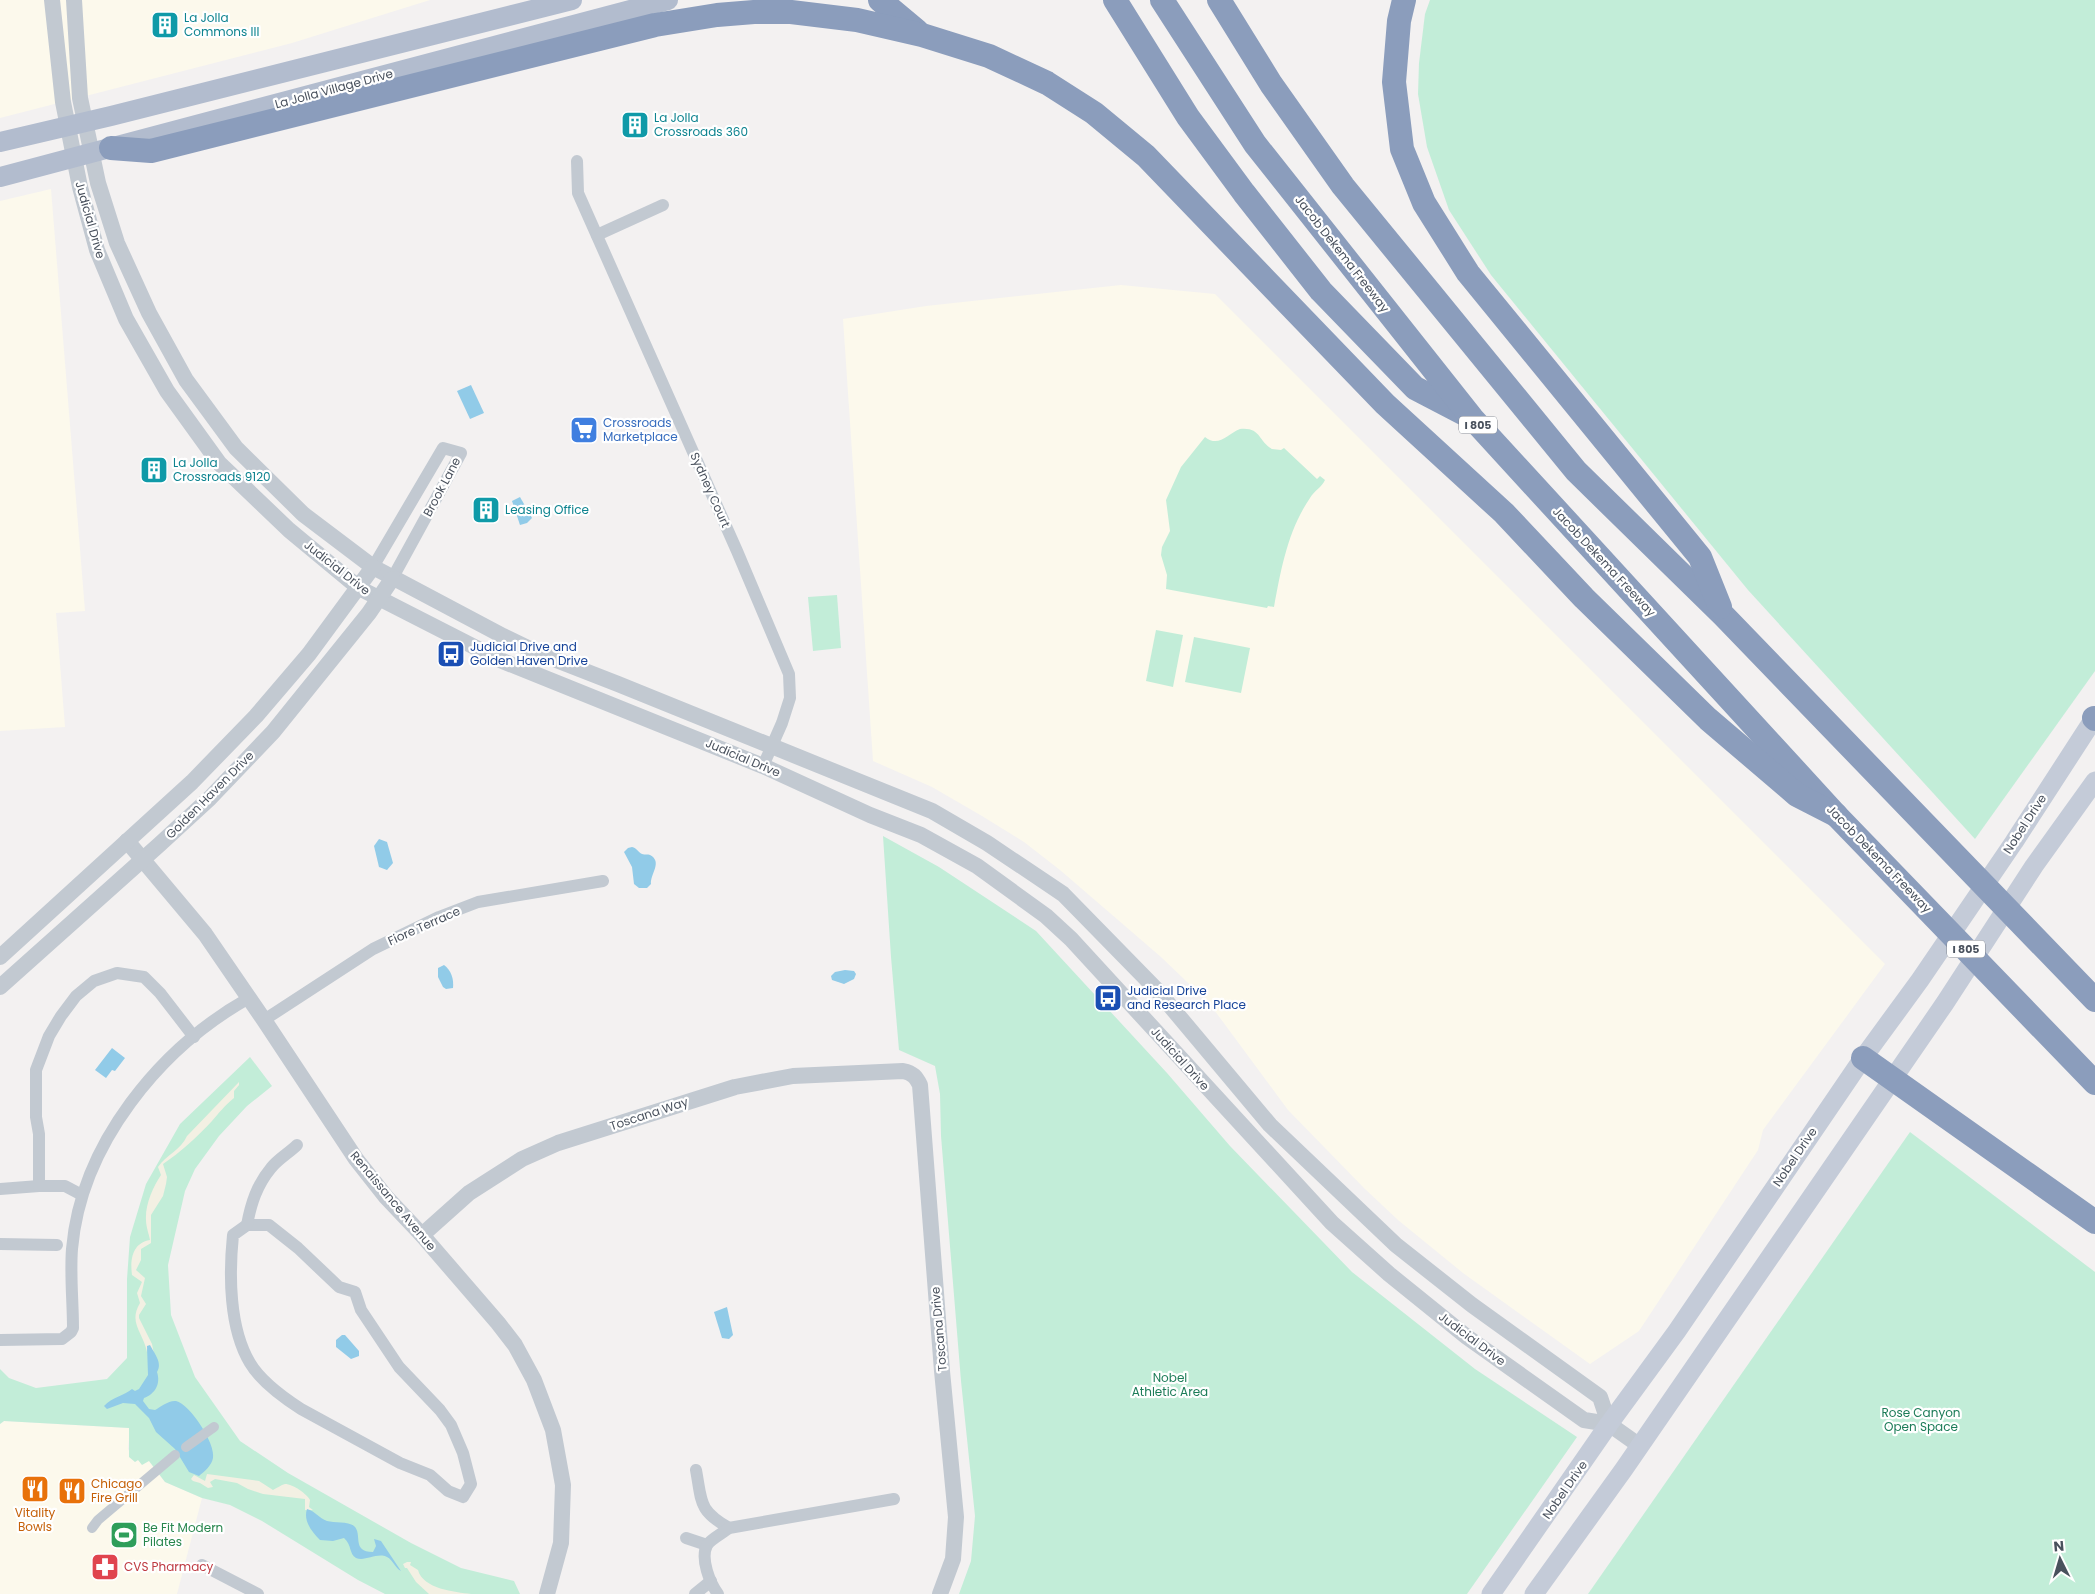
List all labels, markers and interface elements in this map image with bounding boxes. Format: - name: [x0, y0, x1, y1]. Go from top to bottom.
- place label: La Jolla Commons III: [184, 9, 259, 40]
- building icon: La Jolla Commons III: [150, 10, 180, 40]
- street label: La Jolla Village Drive: [273, 65, 395, 112]
- place label: La Jolla Crossroads 360: [654, 109, 748, 140]
- building icon: La Jolla Crossroads 360: [620, 110, 650, 140]
- street label: Judicial Drive: [71, 179, 110, 261]
- street label: Jacob Dekema Freeway: [1291, 192, 1394, 316]
- place label: Crossroads Marketplace: [603, 414, 678, 445]
- supermarket icon: Crossroads Marketplace: [569, 415, 599, 445]
- road number: I 805: [1459, 416, 1497, 434]
- street label: Sydney Court: [686, 450, 735, 530]
- place label: La Jolla Crossroads 9120: [173, 454, 271, 485]
- street label: Brook Lane: [419, 454, 464, 519]
- building icon: La Jolla Crossroads 9120: [139, 455, 169, 485]
- building icon: Leasing Office: [471, 495, 501, 525]
- place label: Leasing Office: [505, 501, 589, 518]
- street label: Jacob Dekema Freeway: [1549, 503, 1660, 620]
- street label: Judicial Drive: [301, 536, 374, 599]
- place label: Judicial Drive and Golden Haven Drive: [470, 638, 588, 669]
- bus stop icon: Judicial Drive and Golden Haven Drive: [436, 639, 466, 669]
- street label: Judicial Drive: [703, 734, 783, 781]
- street label: Golden Haven Drive: [162, 747, 257, 842]
- street label: Nobel Drive: [1999, 791, 2050, 857]
- street label: Jacob Dekema Freeway: [1823, 801, 1936, 917]
- street label: Fiore Terrace: [385, 902, 463, 949]
- road number: I 805: [1947, 941, 1985, 958]
- place label: Judicial Drive and Research Place: [1127, 982, 1246, 1013]
- bus stop icon: Judicial Drive and Research Place: [1093, 983, 1123, 1013]
- street label: Judicial Drive: [1147, 1023, 1213, 1094]
- street label: Toscana Way: [608, 1093, 690, 1134]
- street label: Nobel Drive: [1769, 1124, 1821, 1190]
- street label: Renaissance Avenue: [347, 1147, 440, 1254]
- street label: Toscana Drive: [926, 1286, 951, 1372]
- street label: Judicial Drive: [1435, 1308, 1509, 1369]
- park label: Nobel Athletic Area: [1132, 1369, 1208, 1400]
- park label: Rose Canyon Open Space: [1881, 1404, 1961, 1435]
- street label: Nobel Drive: [1538, 1457, 1591, 1522]
- restaurant icon: Vitality Bowls: [20, 1474, 50, 1504]
- place label: Chicago Fire Grill: [91, 1475, 142, 1506]
- restaurant icon: Chicago Fire Grill: [57, 1476, 87, 1506]
- place label: Vitality Bowls: [15, 1504, 56, 1535]
- place label: Be Fit Modern Pilates: [143, 1519, 223, 1550]
- sports icon: Be Fit Modern Pilates: [109, 1520, 139, 1550]
- north arrow: [2035, 1534, 2085, 1584]
- text: N: [2053, 1536, 2065, 1556]
- pharmacy icon: CVS Pharmacy: [90, 1552, 120, 1582]
- place label: CVS Pharmacy: [124, 1558, 214, 1575]

